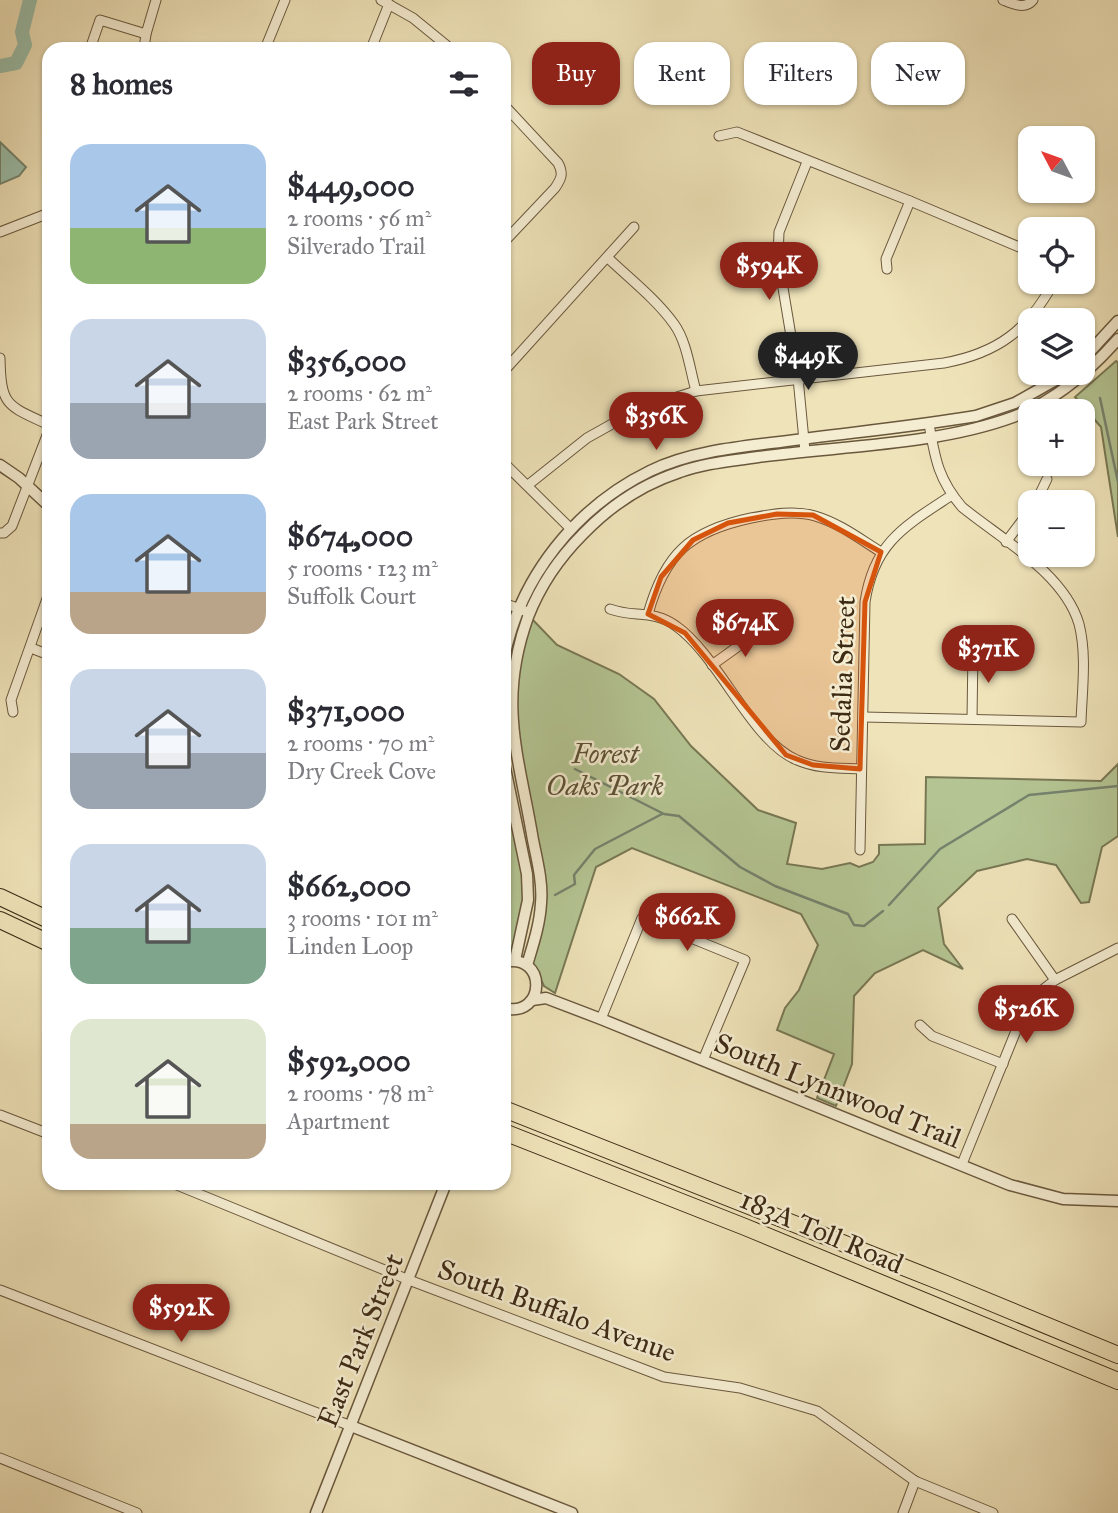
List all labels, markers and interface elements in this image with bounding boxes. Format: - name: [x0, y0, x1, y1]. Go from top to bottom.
- chip: Buy: [532, 42, 620, 105]
- chip: Rent: [634, 42, 730, 105]
- chip: Filters: [744, 42, 857, 105]
- chip: New: [871, 42, 965, 105]
- icon: filters: [445, 65, 483, 103]
- text: 8 homes: [70, 66, 173, 102]
- north arrow: [1018, 126, 1096, 203]
- map controls: [1018, 126, 1095, 567]
- text: $449,000: [287, 168, 415, 204]
- icon: home: [126, 172, 210, 256]
- text: 2 rooms · 56 m²: [287, 204, 431, 232]
- button: locate: [1018, 217, 1095, 294]
- text: Silverado Trail: [287, 232, 426, 260]
- pin: $594K: [720, 243, 818, 302]
- text: $594K: [736, 251, 802, 279]
- button: layers: [1018, 308, 1095, 385]
- pin: $449K: [759, 332, 857, 392]
- text: $449K: [774, 341, 842, 369]
- text: $356,000: [287, 343, 406, 379]
- icon: home: [126, 347, 210, 431]
- text: 2 rooms · 62 m²: [287, 379, 432, 407]
- pin: $356K: [607, 392, 705, 452]
- button: +: [1018, 399, 1095, 476]
- text: $356K: [625, 401, 687, 429]
- text: East Park Street: [287, 407, 438, 435]
- button: −: [1018, 490, 1095, 567]
- text: $674,000: [287, 518, 413, 554]
- icon: home: [126, 522, 210, 606]
- text: 5 rooms · 123 m²: [287, 554, 438, 582]
- text: Suffolk Court: [287, 582, 416, 610]
- street label: Sedalia Street: [822, 595, 863, 753]
- pin: $674K: [696, 600, 794, 659]
- text: $674K: [712, 608, 778, 636]
- pin: $371K: [939, 626, 1037, 685]
- text: $371K: [958, 634, 1018, 662]
- text: $371,000: [287, 693, 405, 729]
- icon: home: [126, 697, 210, 781]
- text: 2 rooms · 70 m²: [287, 729, 435, 757]
- park label: Forest Oaks Park: [546, 736, 664, 803]
- text: Dry Creek Cove: [287, 757, 436, 785]
- text: $662,000: [287, 868, 411, 904]
- icon: home: [126, 872, 210, 956]
- pin: $662K: [638, 894, 736, 953]
- text: $662K: [654, 902, 720, 930]
- text: 3 rooms · 101 m²: [287, 904, 438, 932]
- text: Linden Loop: [287, 932, 413, 960]
- pin: $526K: [977, 986, 1075, 1045]
- text: $526K: [994, 994, 1058, 1022]
- street label: South Lynnwood Trail: [709, 1025, 967, 1156]
- text: $592,000: [287, 1043, 411, 1079]
- icon: home: [126, 1047, 210, 1131]
- text: 2 rooms · 78 m²: [287, 1079, 433, 1107]
- text: Apartment: [287, 1107, 390, 1135]
- street label: 183A Toll Road: [735, 1181, 909, 1282]
- street label: East Park Street: [310, 1248, 411, 1432]
- street label: South Buffalo Avenue: [433, 1251, 681, 1370]
- pin: $592K: [132, 1284, 230, 1344]
- text: $592K: [149, 1293, 213, 1321]

